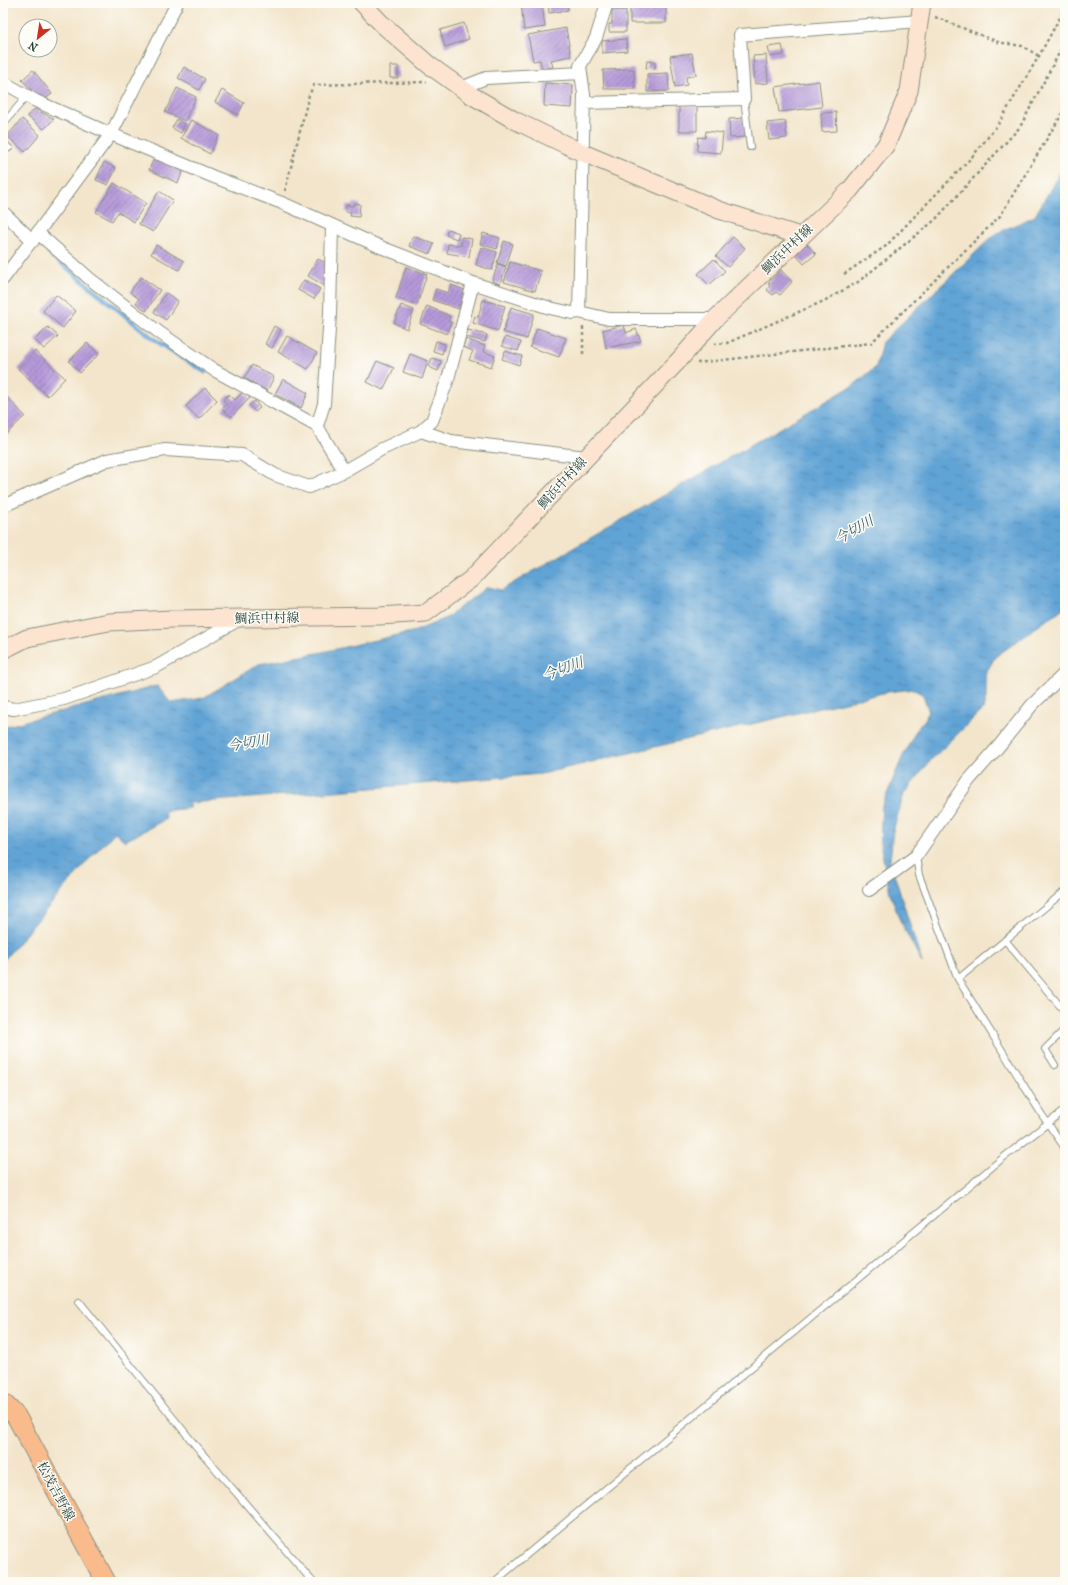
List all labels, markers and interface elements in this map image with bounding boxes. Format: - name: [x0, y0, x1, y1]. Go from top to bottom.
- north arrow: [18, 18, 58, 58]
- text: N: [26, 38, 40, 54]
- street label: 鯛浜中村線: [758, 221, 816, 277]
- street label: 鯛浜中村線: [534, 454, 590, 512]
- water label: 今切川: [832, 511, 878, 548]
- street label: 鯛浜中村線: [234, 610, 300, 626]
- water label: 今切川: [540, 653, 588, 684]
- water label: 今切川: [226, 731, 272, 755]
- street label: 松茂吉野線: [34, 1459, 78, 1523]

